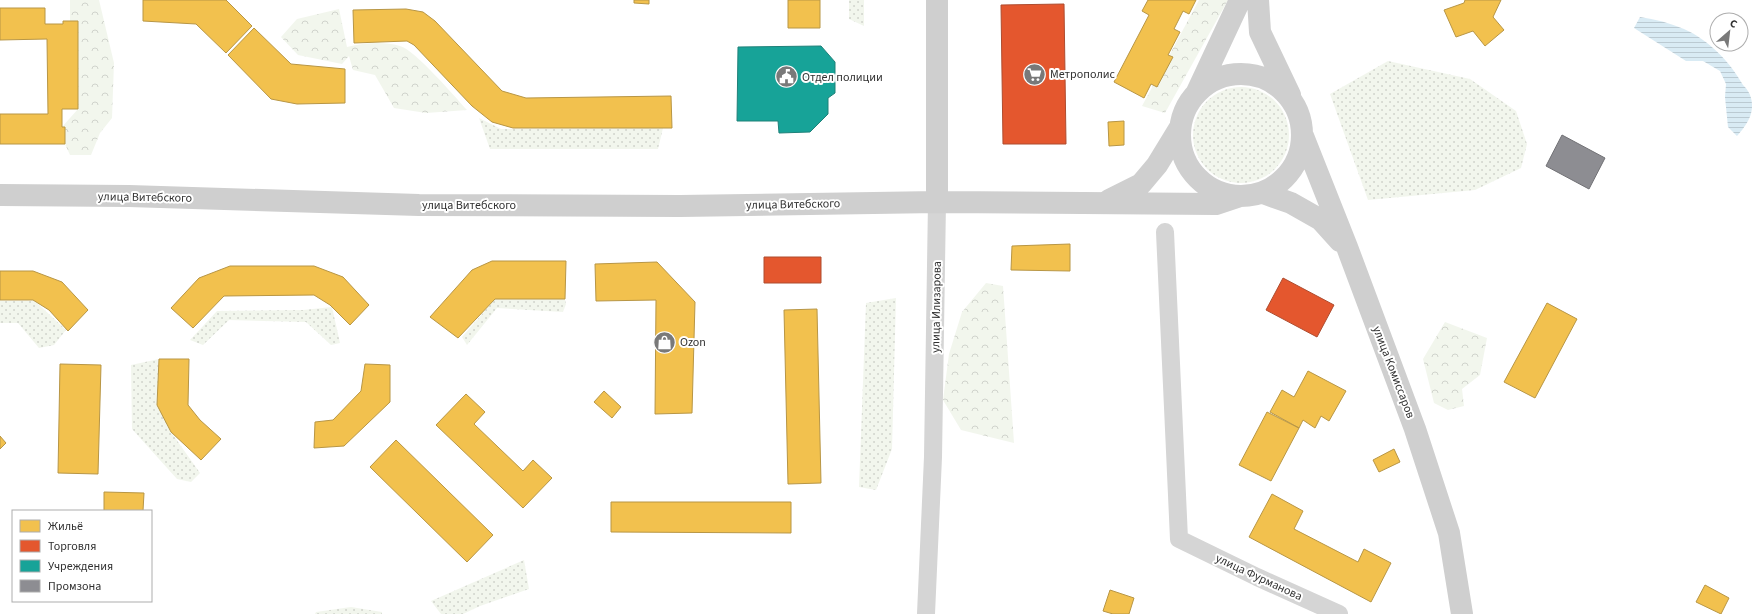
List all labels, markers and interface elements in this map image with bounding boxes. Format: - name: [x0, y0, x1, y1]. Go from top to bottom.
- north arrow: [1709, 12, 1749, 52]
- text: С: [1727, 15, 1740, 32]
- supermarket icon: Метрополис: [1021, 61, 1047, 87]
- public building icon: Отдел полиции: [773, 64, 799, 90]
- place label: Метрополис: [1050, 66, 1116, 83]
- place label: Отдел полиции: [802, 69, 883, 86]
- street label: улица Витебского: [98, 188, 192, 207]
- street label: улица Витебского: [746, 195, 840, 214]
- street label: улица Витебского: [422, 197, 516, 214]
- street label: улица Илизарова: [927, 261, 946, 353]
- street label: улица Комиссаров: [1368, 324, 1419, 421]
- shop icon: Ozon: [652, 329, 678, 355]
- place label: Ozon: [680, 334, 706, 351]
- legend: [12, 510, 152, 602]
- text: Жильё: [48, 518, 83, 535]
- text: Торговля: [48, 538, 96, 555]
- street label: улица Фурманова: [1213, 550, 1305, 605]
- text: Учреждения: [48, 558, 113, 575]
- text: Промзона: [48, 578, 101, 595]

